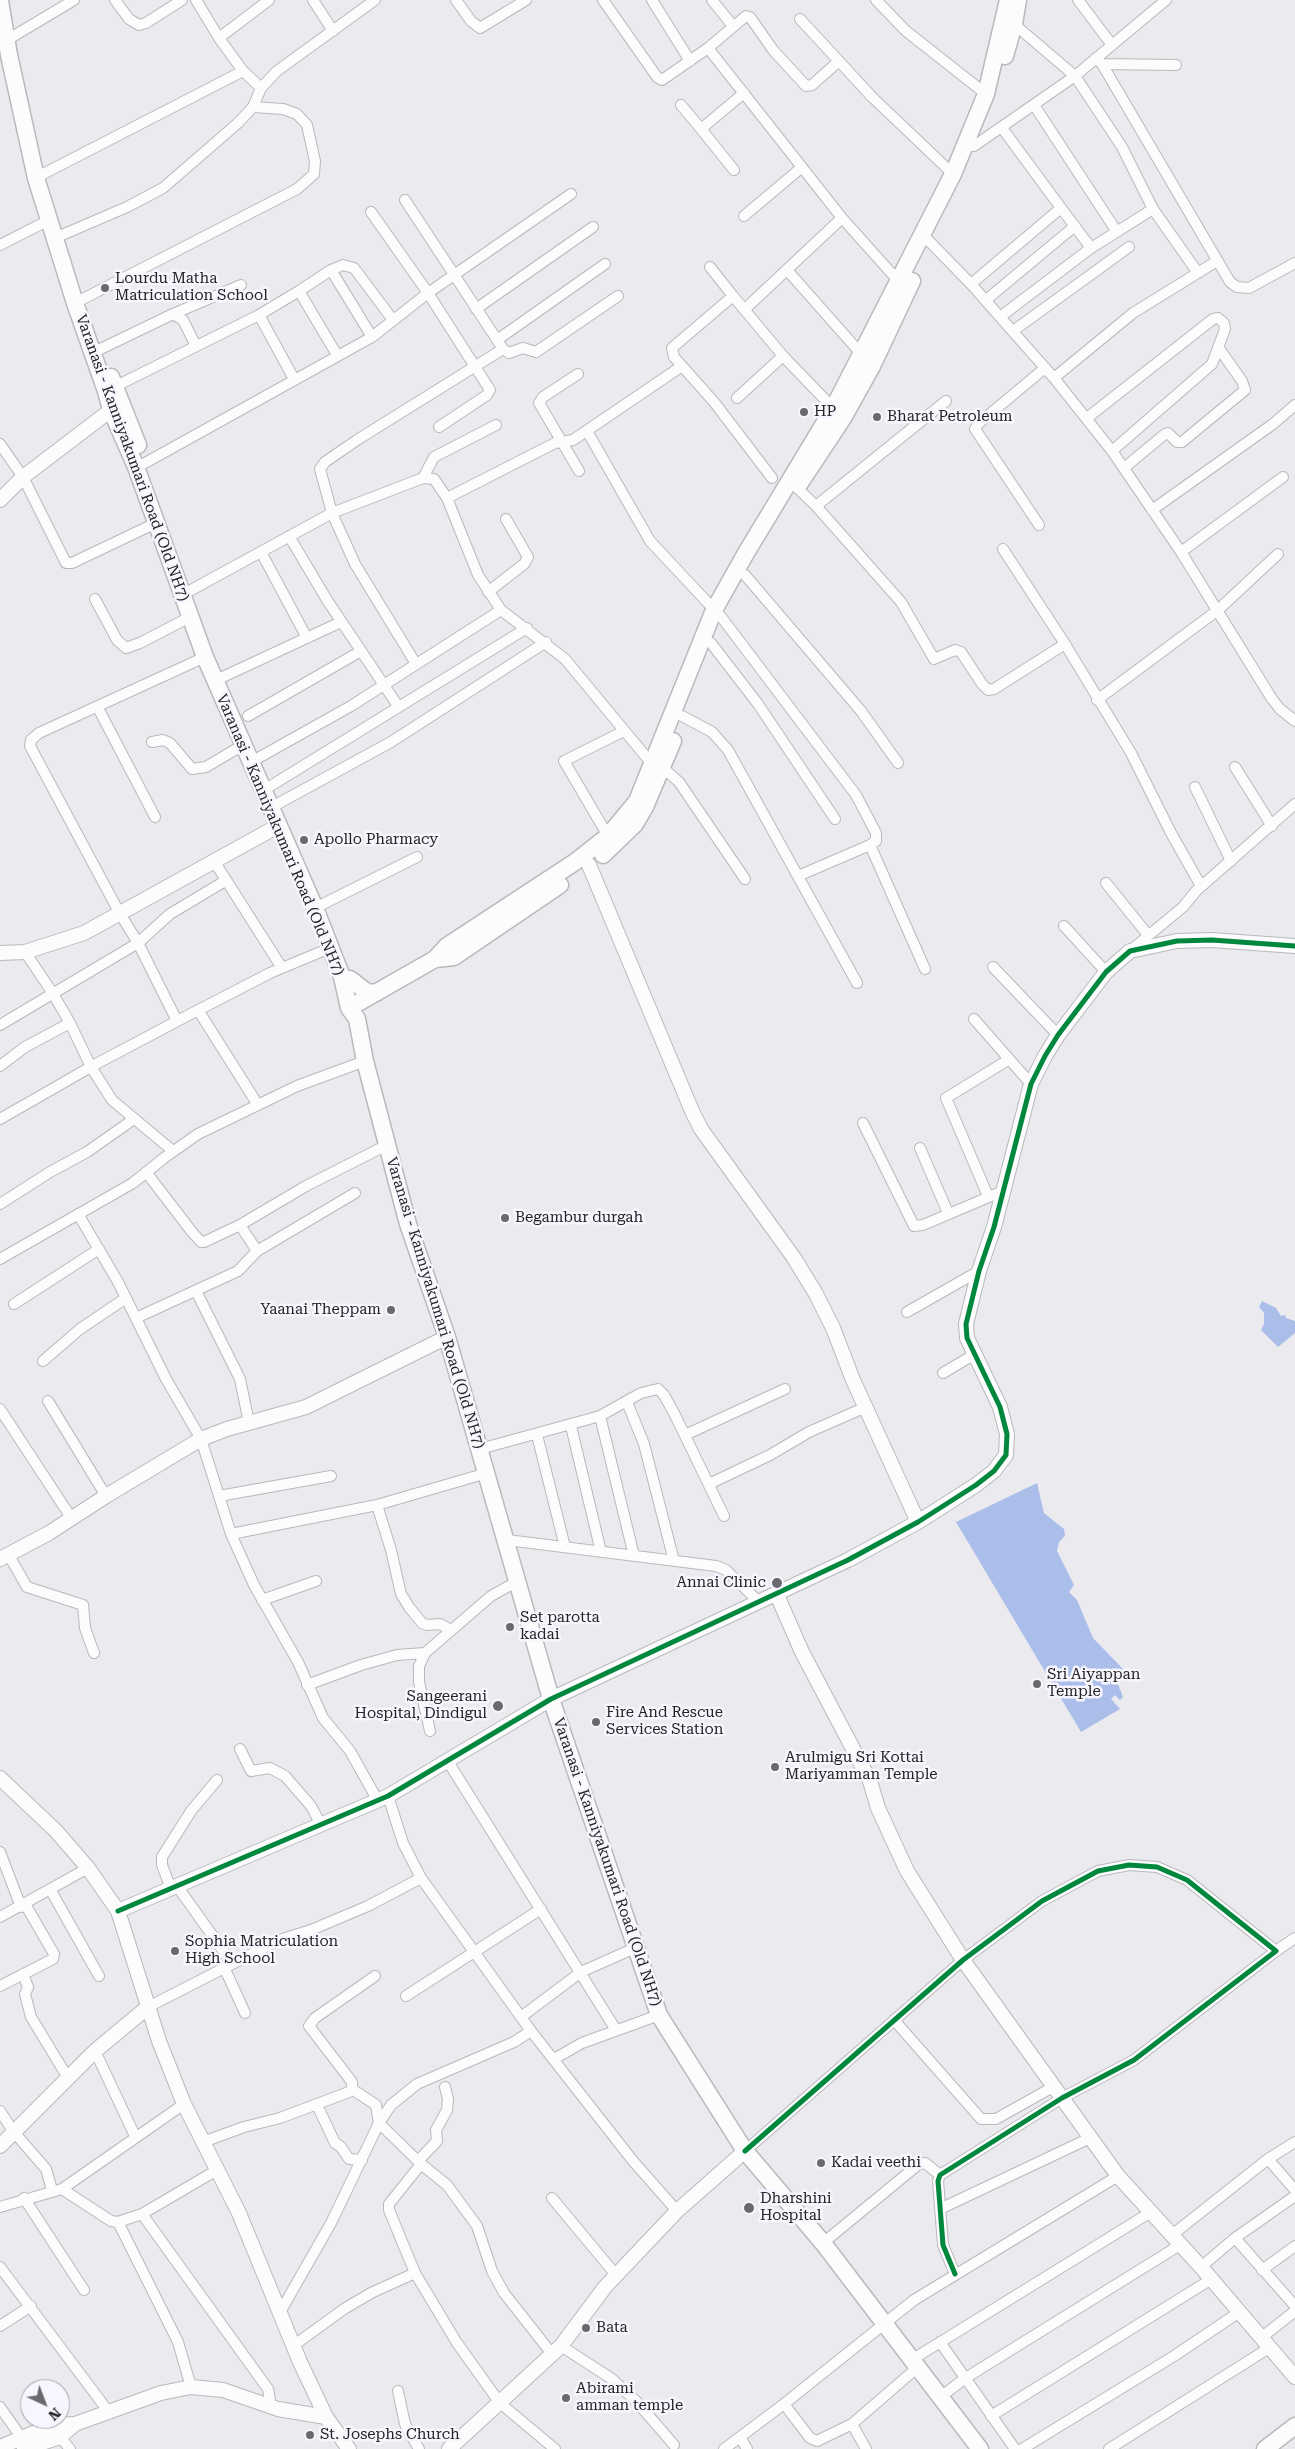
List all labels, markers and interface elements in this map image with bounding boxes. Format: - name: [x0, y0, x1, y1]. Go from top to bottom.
- place label: Lourdu Matha Matriculation School: [115, 270, 268, 305]
- marker: Lourdu Matha Matriculation School: [99, 282, 111, 294]
- street label: Varanasi - Kanniyakumari Road (Old NH7): [72, 312, 192, 604]
- place label: HP: [814, 403, 836, 421]
- marker: HP: [798, 406, 810, 418]
- place label: Bharat Petroleum: [887, 408, 1013, 426]
- marker: Bharat Petroleum: [871, 411, 883, 423]
- street label: Varanasi - Kanniyakumari Road (Old NH7): [212, 692, 348, 978]
- place label: Apollo Pharmacy: [314, 831, 438, 849]
- marker: Apollo Pharmacy: [298, 834, 310, 846]
- street label: Varanasi - Kanniyakumari Road (Old NH7): [382, 1155, 488, 1451]
- place label: Begambur durgah: [515, 1209, 643, 1227]
- marker: Begambur durgah: [499, 1212, 511, 1224]
- place label: Yaanai Theppam: [260, 1301, 381, 1319]
- marker: Yaanai Theppam: [385, 1304, 397, 1316]
- place label: Annai Clinic: [676, 1574, 766, 1592]
- marker: Annai Clinic: [770, 1576, 784, 1590]
- place label: Set parotta kadai: [520, 1609, 600, 1644]
- marker: Set parotta kadai: [504, 1621, 516, 1633]
- place label: Sri Aiyappan Temple: [1047, 1666, 1140, 1701]
- marker: Sri Aiyappan Temple: [1031, 1678, 1043, 1690]
- place label: Sangeerani Hospital, Dindigul: [355, 1688, 487, 1723]
- marker: Sangeerani Hospital, Dindigul: [491, 1699, 505, 1713]
- place label: Fire And Rescue Services Station: [606, 1704, 723, 1739]
- street label: Varanasi - Kanniyakumari Road (Old NH7): [549, 1715, 665, 2009]
- marker: Fire And Rescue Services Station: [590, 1716, 602, 1728]
- place label: Arulmigu Sri Kottai Mariyamman Temple: [785, 1749, 938, 1784]
- marker: Arulmigu Sri Kottai Mariyamman Temple: [769, 1761, 781, 1773]
- place label: Sophia Matriculation High School: [185, 1933, 338, 1968]
- marker: Sophia Matriculation High School: [169, 1945, 181, 1957]
- place label: Kadai veethi: [831, 2154, 921, 2172]
- marker: Kadai veethi: [815, 2157, 827, 2169]
- place label: Dharshini Hospital: [760, 2190, 832, 2225]
- marker: Dharshini Hospital: [742, 2201, 756, 2215]
- place label: Bata: [596, 2319, 628, 2337]
- marker: Bata: [580, 2322, 592, 2334]
- north arrow: [20, 2379, 70, 2429]
- place label: Abirami amman temple: [576, 2380, 683, 2415]
- marker: Abirami amman temple: [560, 2392, 572, 2404]
- text: N: [45, 2405, 64, 2424]
- place label: St. Josephs Church: [320, 2426, 460, 2444]
- marker: St. Josephs Church: [304, 2429, 316, 2441]

